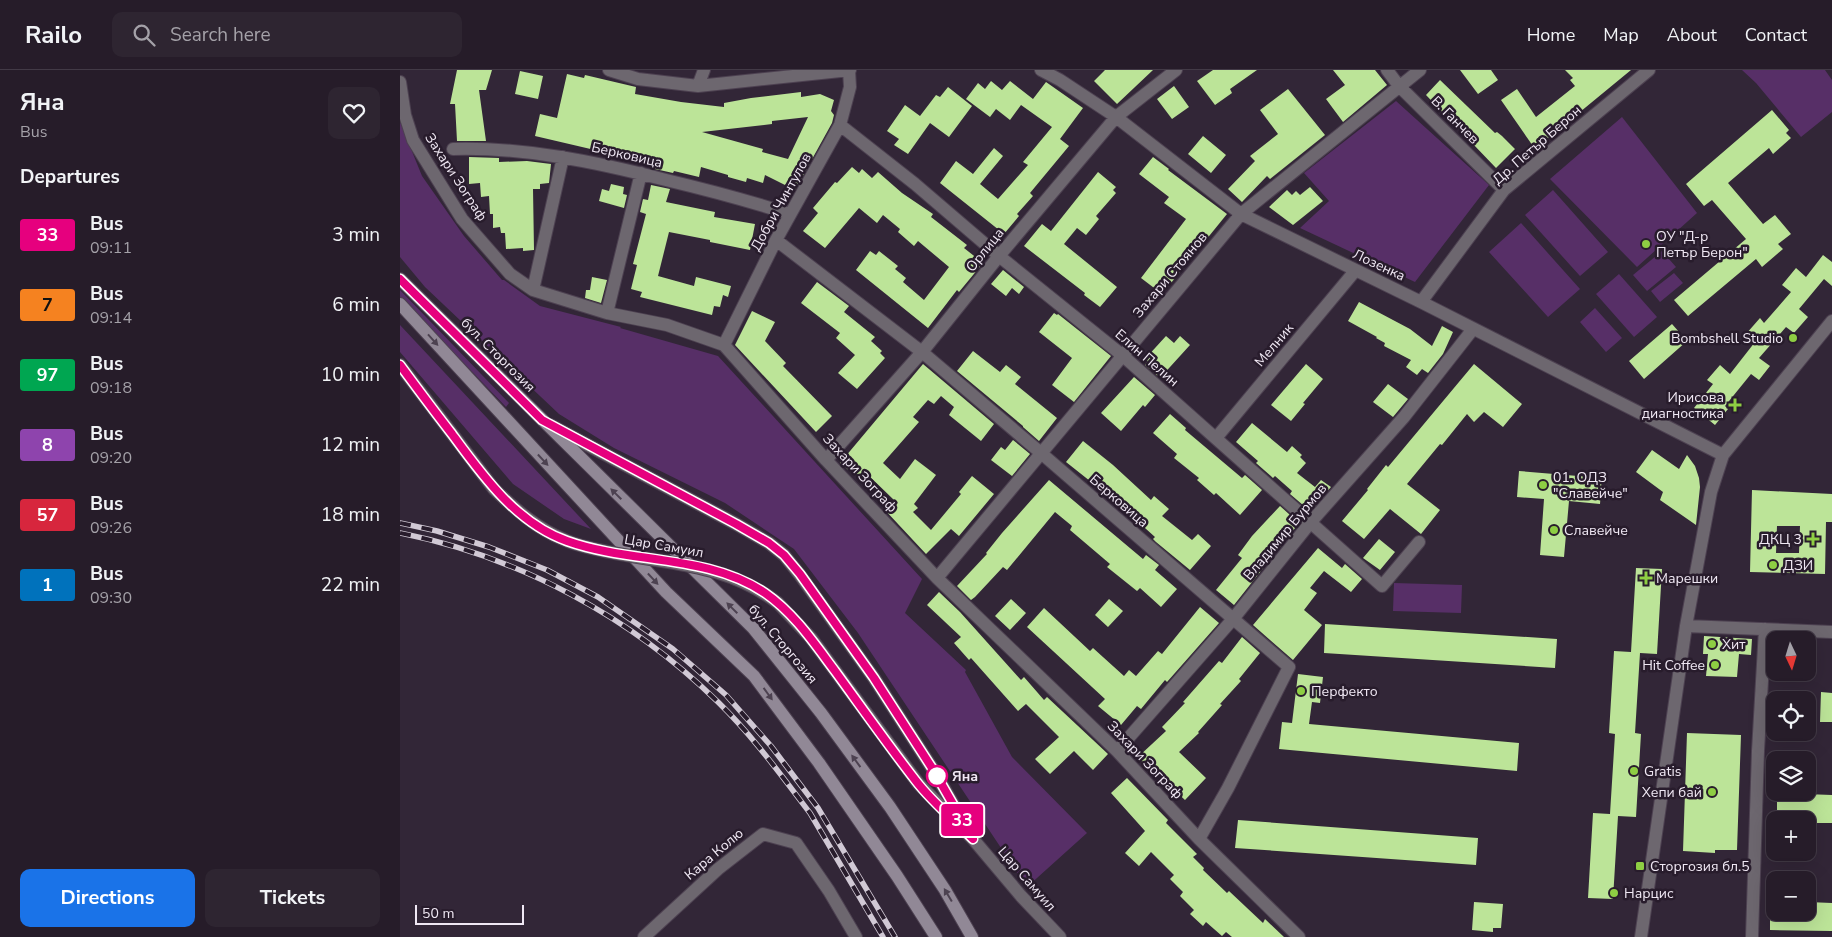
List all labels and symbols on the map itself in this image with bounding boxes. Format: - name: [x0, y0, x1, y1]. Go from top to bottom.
- street label: В. Ганчев: [1427, 92, 1483, 148]
- street label: Др. Петър Берон: [1488, 101, 1586, 189]
- street label: Захари Зограф: [420, 129, 492, 225]
- street label: Берковица: [590, 138, 664, 172]
- street label: Добри Чинтулов: [746, 149, 816, 254]
- street label: Орлица: [962, 224, 1008, 276]
- place label: ОУ "Д-р Петър Берон": [1656, 227, 1748, 262]
- street label: Захари Стоянов: [1129, 228, 1212, 322]
- marker: ОУ "Д-р Петър Берон": [1640, 238, 1652, 250]
- street label: Лозенка: [1350, 245, 1408, 285]
- street label: бул. Сторгозия: [457, 314, 539, 396]
- street label: Мелник: [1250, 319, 1298, 371]
- street label: Елин Пелин: [1111, 325, 1183, 391]
- place label: Bombshell Studio: [1671, 329, 1783, 348]
- marker: Bombshell Studio: [1787, 332, 1799, 344]
- one-way arrow: [427, 333, 439, 345]
- place label: Ирисова диагностика: [1642, 388, 1724, 423]
- marker: Ирисова диагностика: [1728, 398, 1742, 412]
- street label: Захари Зограф: [818, 429, 902, 517]
- one-way arrow: [537, 454, 549, 466]
- place label: 01. ОДЗ "Славейче": [1553, 468, 1628, 503]
- street label: Берковица: [1086, 470, 1152, 532]
- street label: Владимир Бурмов: [1239, 479, 1331, 584]
- marker: 01. ОДЗ "Славейче": [1537, 479, 1549, 491]
- one-way arrow: [610, 488, 622, 500]
- place label: Славейче: [1564, 521, 1628, 540]
- marker: Славейче: [1548, 524, 1560, 536]
- street label: Цар Самуил: [623, 530, 705, 562]
- place label: ДКЦ 3: [1759, 530, 1802, 549]
- marker: ДКЦ 3: [1806, 532, 1820, 546]
- place label: ДЗИ: [1783, 556, 1813, 575]
- marker: ДЗИ: [1767, 559, 1779, 571]
- place label: Марешки: [1656, 569, 1718, 588]
- one-way arrow: [647, 572, 659, 584]
- marker: Марешки: [1640, 572, 1652, 584]
- street label: бул. Сторгозия: [744, 600, 822, 688]
- one-way arrow: [726, 602, 738, 614]
- north arrow: [1766, 631, 1816, 681]
- place label: Хит: [1722, 635, 1746, 654]
- marker: Хит: [1706, 638, 1718, 650]
- place label: Hit Coffee: [1642, 656, 1705, 675]
- marker: Hit Coffee: [1709, 659, 1721, 671]
- place label: Перфекто: [1311, 682, 1378, 701]
- marker: Перфекто: [1295, 685, 1307, 697]
- one-way arrow: [763, 687, 773, 701]
- street label: Захари Зограф: [1103, 717, 1187, 803]
- one-way arrow: [851, 754, 861, 768]
- place label: Gratis: [1644, 762, 1682, 781]
- marker: Яна: [926, 765, 948, 787]
- marker: Gratis: [1628, 765, 1640, 777]
- place label: Яна: [952, 767, 978, 786]
- place label: Хепи бай: [1642, 783, 1702, 802]
- marker: Хепи бай: [1706, 786, 1718, 798]
- line badge: 33: [940, 804, 984, 836]
- street label: Кара Колю: [681, 824, 748, 884]
- street label: Цар Самуил: [994, 843, 1060, 915]
- place label: Сторгозия бл.5: [1650, 857, 1750, 876]
- marker: Сторгозия бл.5: [1634, 860, 1646, 872]
- place label: Нарцис: [1624, 884, 1674, 903]
- marker: Нарцис: [1608, 887, 1620, 899]
- one-way arrow: [943, 888, 952, 901]
- scale bar: [415, 902, 524, 925]

